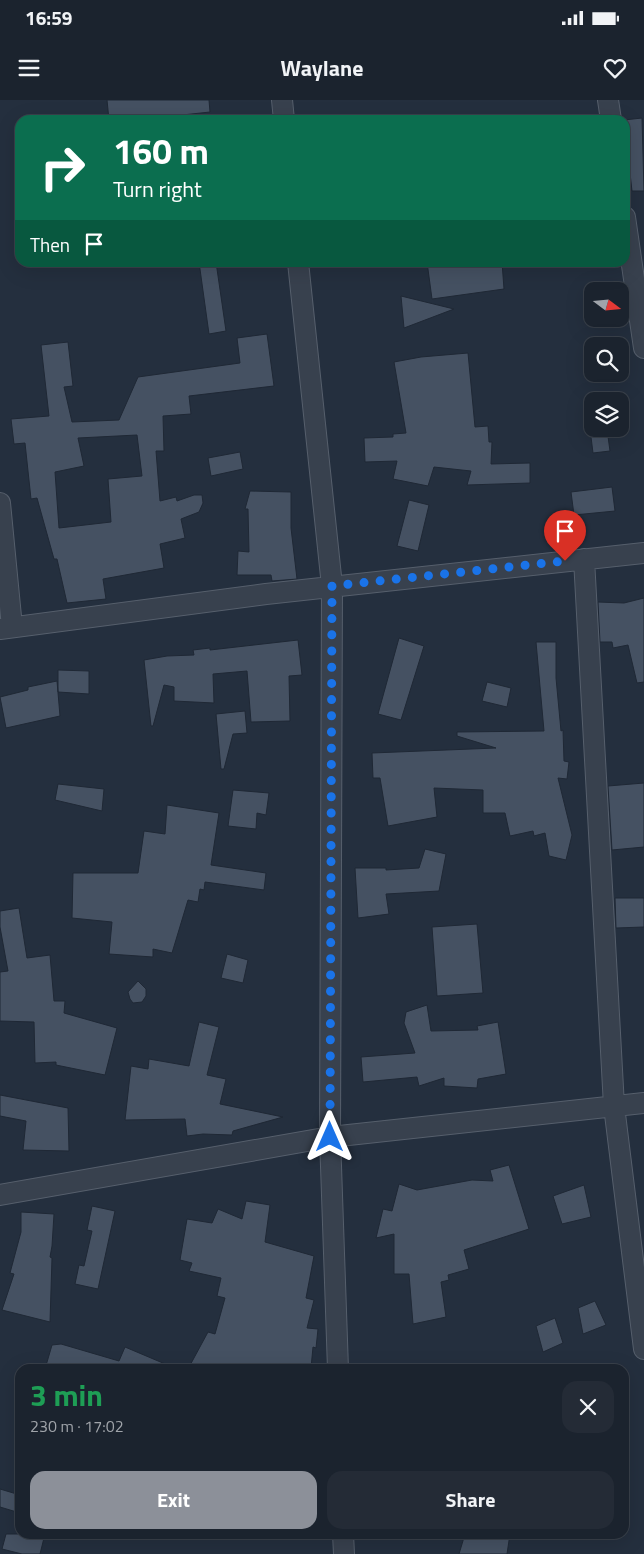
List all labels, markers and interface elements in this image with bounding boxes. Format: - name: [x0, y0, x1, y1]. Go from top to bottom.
- text: 16:59: [25, 3, 72, 32]
- text: Waylane: [281, 51, 363, 85]
- icon: menu: [15, 54, 43, 82]
- icon: heart: [601, 54, 629, 82]
- text: 160 m: [113, 124, 209, 178]
- icon: right: [30, 135, 95, 200]
- text: Turn right: [113, 172, 202, 206]
- text: Then: [30, 230, 70, 259]
- icon: arrive: [80, 230, 108, 258]
- north arrow: [584, 282, 629, 328]
- map controls: [584, 282, 629, 437]
- button: search: [584, 337, 629, 382]
- button: layers: [584, 392, 629, 437]
- pin: [544, 510, 586, 561]
- icon: arrive: [551, 517, 579, 545]
- position arrow: [303, 1110, 355, 1162]
- text: 3 min: [30, 1372, 103, 1418]
- button: close: [562, 1381, 614, 1433]
- text: 230 m · 17:02: [30, 1414, 124, 1438]
- button: Exit: [30, 1471, 317, 1529]
- button: Share: [327, 1471, 614, 1529]

